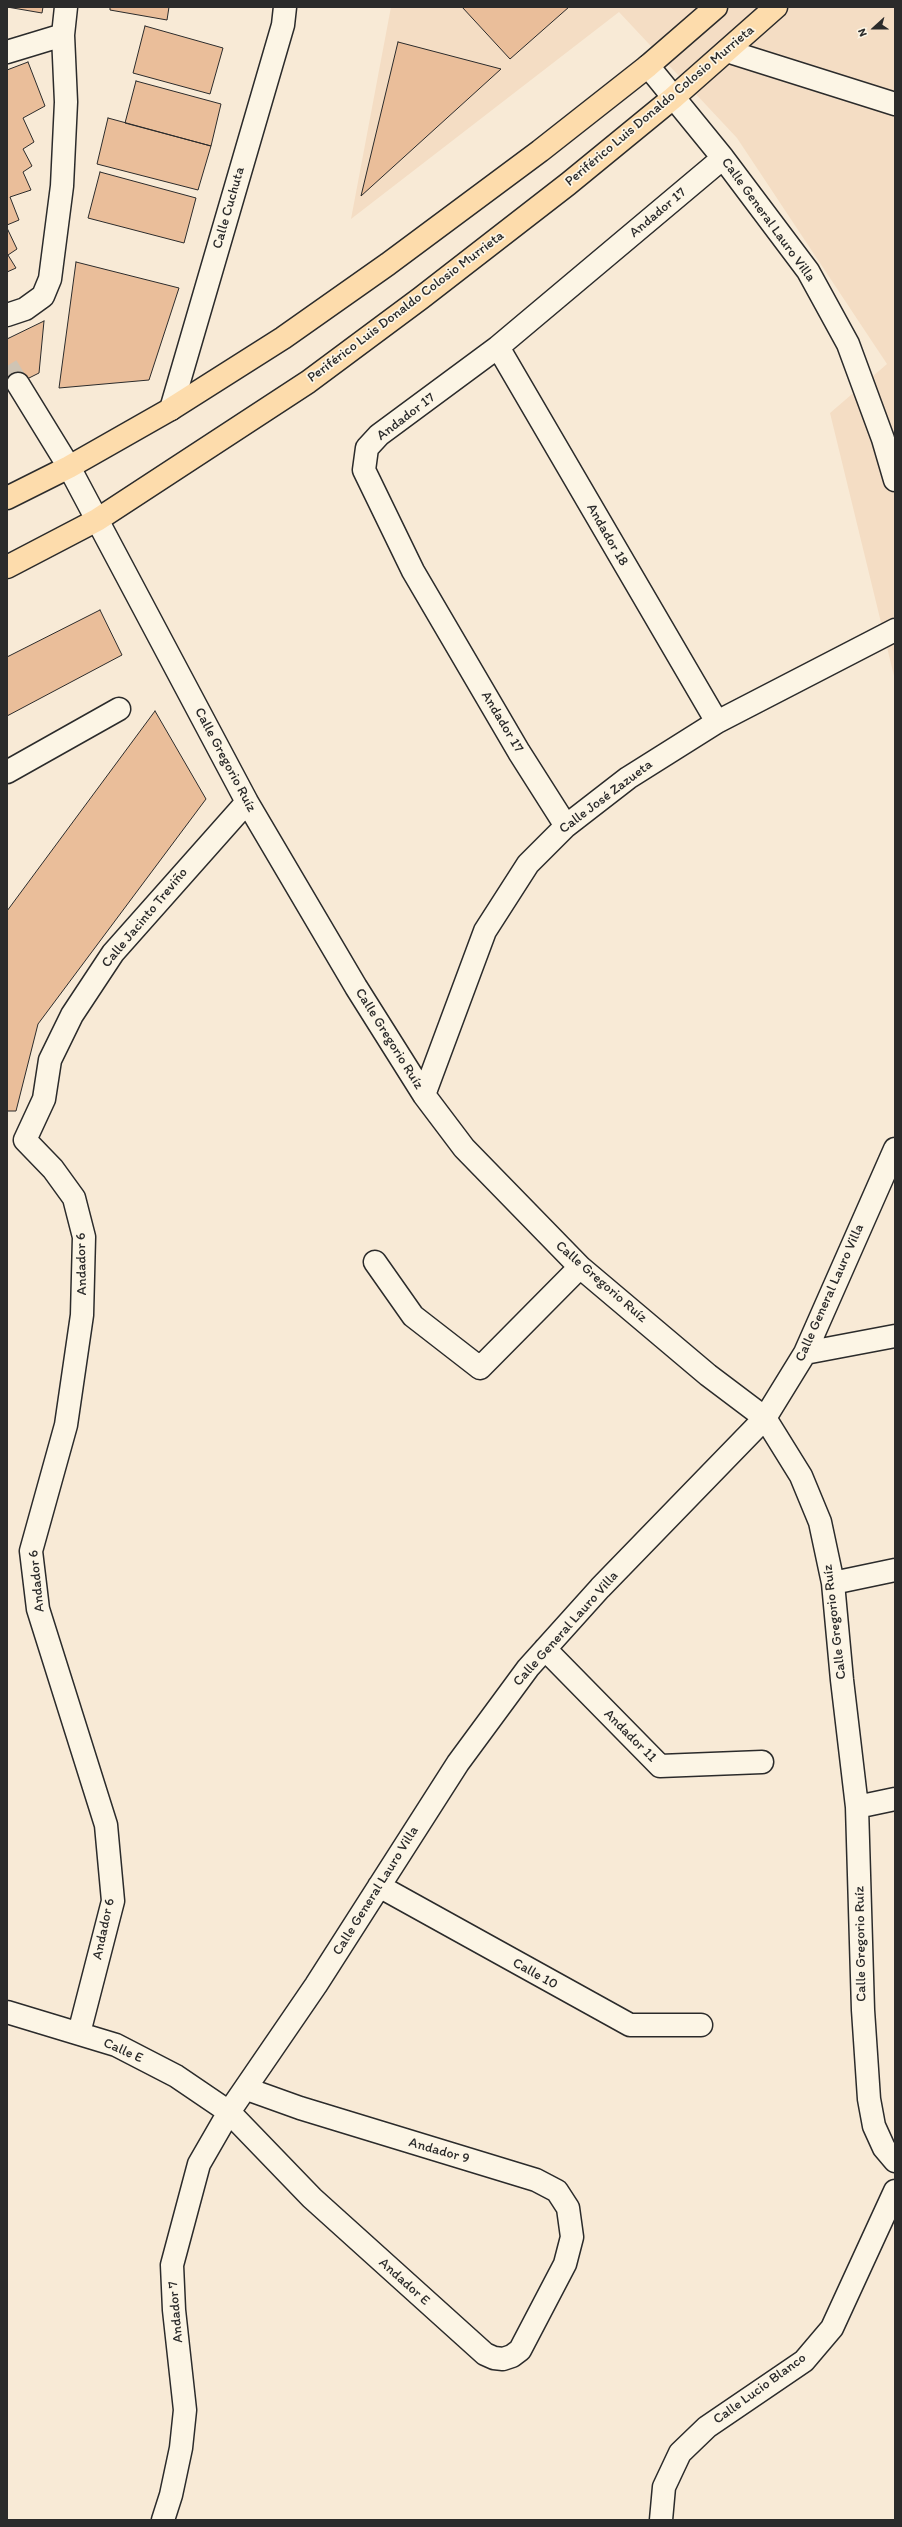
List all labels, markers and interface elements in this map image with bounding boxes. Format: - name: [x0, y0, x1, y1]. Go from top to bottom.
- north arrow: [854, 8, 894, 48]
- street label: Periférico Luis Donaldo Colosio Murrieta: [562, 22, 758, 190]
- text: N: [855, 27, 870, 38]
- street label: Calle General Lauro Villa: [717, 155, 819, 285]
- street label: Calle Cuchuta: [209, 165, 249, 251]
- street label: Andador 17: [626, 185, 690, 241]
- street label: Periférico Luis Donaldo Colosio Murrieta: [304, 228, 508, 386]
- street label: Andador 17: [374, 390, 438, 444]
- street label: Andador 18: [582, 501, 632, 569]
- street label: Andador 17: [477, 688, 527, 756]
- street label: Calle Gregorio Ruíz: [190, 705, 260, 815]
- street label: Calle José Zazueta: [556, 756, 656, 838]
- street label: Calle Jacinto Treviño: [98, 865, 192, 971]
- street label: Calle Gregorio Ruíz: [351, 985, 427, 1093]
- street label: Calle General Lauro Villa: [792, 1222, 868, 1364]
- street label: Andador 6: [73, 1233, 91, 1295]
- street label: Calle Gregorio Ruíz: [552, 1238, 650, 1326]
- street label: Andador 6: [25, 1549, 49, 1613]
- street label: Calle Gregorio Ruíz: [820, 1563, 850, 1681]
- street label: Calle General Lauro Villa: [510, 1568, 622, 1690]
- street label: Andador 11: [600, 1706, 660, 1766]
- street label: Calle General Lauro Villa: [329, 1823, 423, 1959]
- street label: Calle Gregorio Ruíz: [852, 1886, 870, 2002]
- street label: Andador 6: [89, 1897, 119, 1961]
- street label: Calle 10: [509, 1955, 561, 1993]
- street label: Calle E: [101, 2035, 145, 2067]
- street label: Andador 9: [407, 2134, 471, 2168]
- street label: Andador E: [375, 2255, 433, 2309]
- street label: Andador 7: [165, 2280, 187, 2344]
- street label: Calle Lucio Blanco: [710, 2350, 810, 2428]

